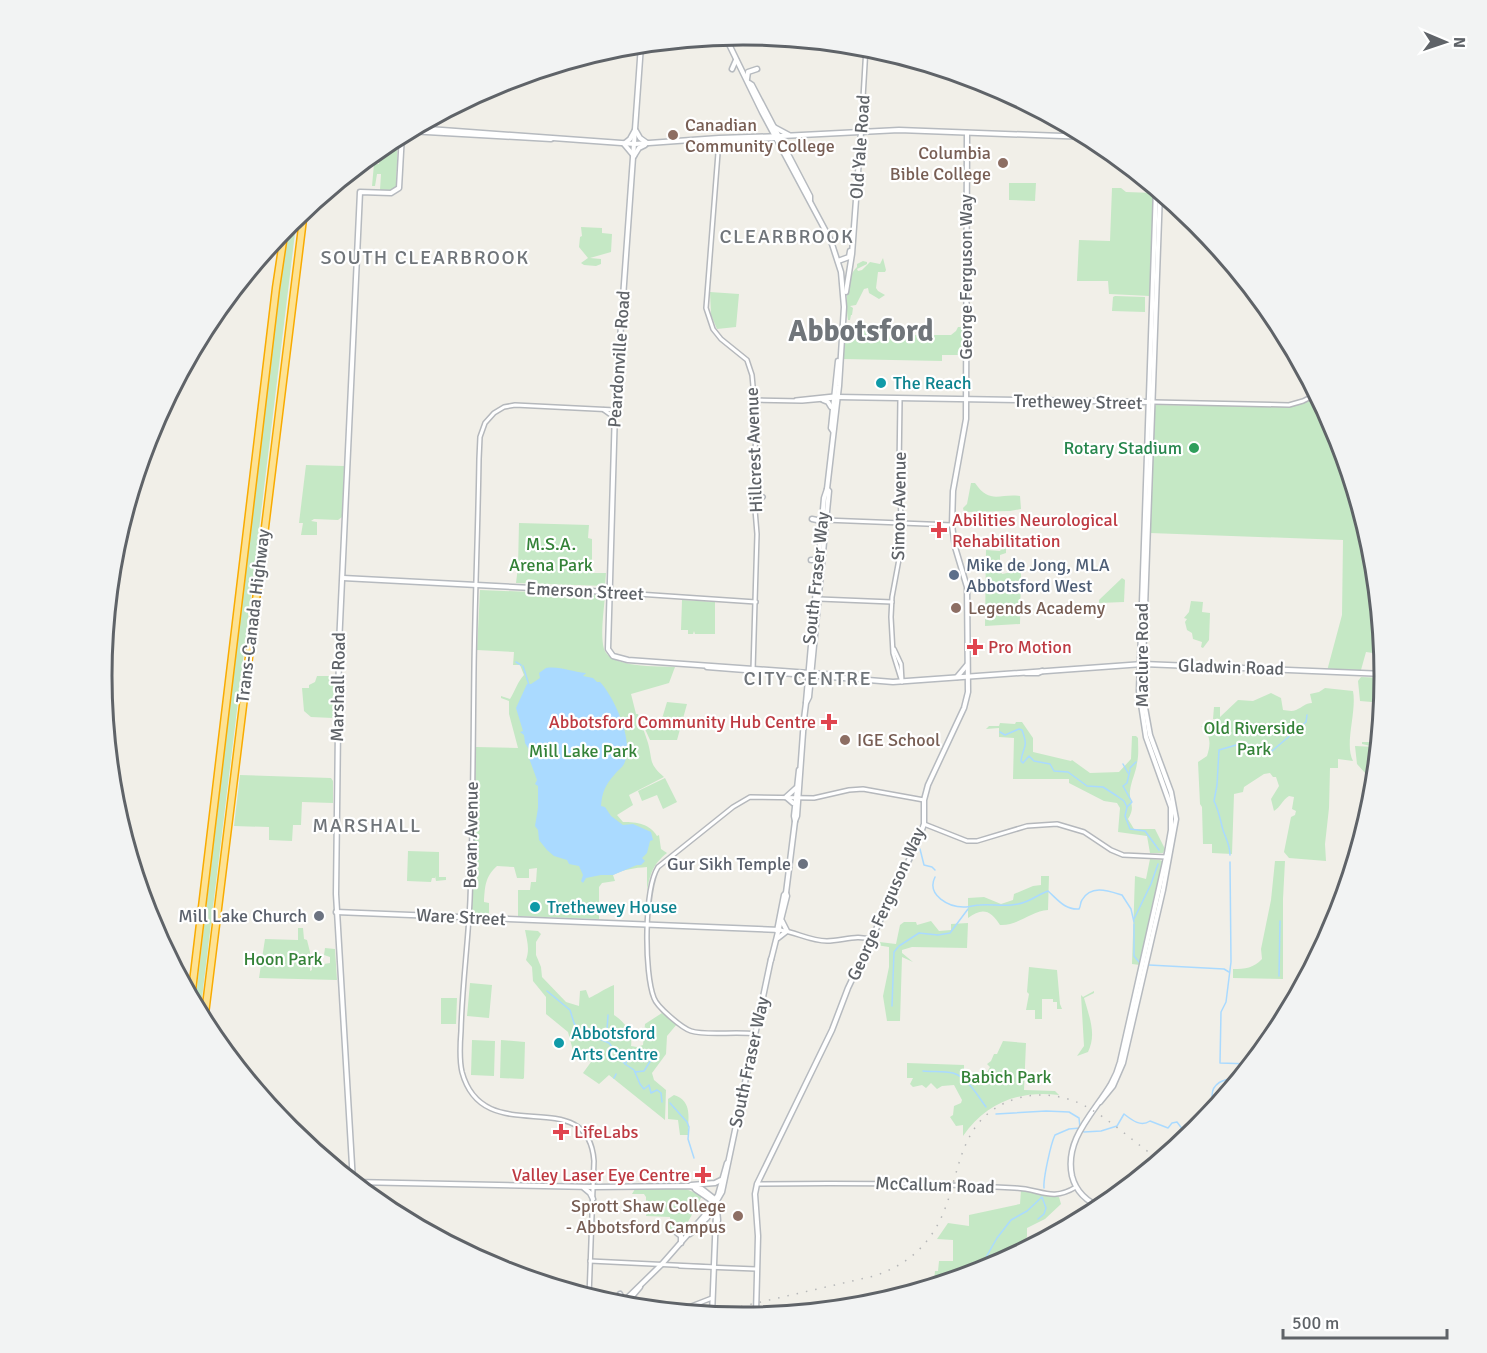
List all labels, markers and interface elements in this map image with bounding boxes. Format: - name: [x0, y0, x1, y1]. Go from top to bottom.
- north arrow: [1415, 12, 1475, 72]
- text: N: [1449, 37, 1469, 48]
- street label: Old Yale Road: [845, 94, 875, 200]
- place label: Canadian Community College: [685, 114, 835, 157]
- marker: Canadian Community College: [666, 128, 680, 142]
- place label: Columbia Bible College: [890, 142, 991, 185]
- marker: Columbia Bible College: [996, 156, 1010, 170]
- street label: George Ferguson Way: [955, 194, 977, 360]
- district label: CLEARBROOK: [720, 224, 854, 249]
- district label: SOUTH CLEARBROOK: [320, 245, 530, 270]
- street label: Peardonville Road: [603, 290, 635, 428]
- district label: Abbotsford: [788, 313, 934, 350]
- place label: The Reach: [893, 372, 972, 394]
- marker: The Reach: [874, 376, 888, 390]
- street label: Hillcrest Avenue: [741, 387, 767, 513]
- street label: Trethewey Street: [1013, 390, 1143, 414]
- place label: Rotary Stadium: [1063, 437, 1182, 459]
- marker: Rotary Stadium: [1187, 441, 1201, 455]
- street label: Simon Avenue: [887, 451, 911, 561]
- place label: Abilities Neurological Rehabilitation: [952, 509, 1118, 552]
- street label: South Fraser Way: [798, 510, 834, 645]
- marker: Abilities Neurological Rehabilitation: [930, 521, 948, 539]
- street label: Trans-Canada Highway: [231, 527, 275, 704]
- park label: M.S.A. Arena Park: [509, 533, 593, 576]
- place label: Mike de Jong, MLA Abbotsford West: [966, 554, 1110, 597]
- marker: Mike de Jong, MLA Abbotsford West: [947, 568, 961, 582]
- street label: Emerson Street: [525, 577, 645, 605]
- place label: Legends Academy: [968, 597, 1106, 619]
- marker: Legends Academy: [949, 601, 963, 615]
- street label: Maclure Road: [1131, 603, 1153, 707]
- street label: Marshall Road: [326, 632, 350, 742]
- place label: Pro Motion: [988, 636, 1072, 658]
- marker: Pro Motion: [966, 638, 984, 656]
- street label: Gladwin Road: [1178, 654, 1284, 680]
- district label: CITY CENTRE: [744, 666, 872, 691]
- place label: Abbotsford Community Hub Centre: [549, 711, 816, 733]
- marker: Abbotsford Community Hub Centre: [820, 713, 838, 731]
- park label: Old Riverside Park: [1204, 717, 1304, 760]
- place label: IGE School: [857, 729, 940, 751]
- marker: IGE School: [838, 733, 852, 747]
- park label: Mill Lake Park: [529, 740, 637, 762]
- street label: Bevan Avenue: [459, 781, 483, 889]
- district label: MARSHALL: [312, 813, 422, 838]
- street label: George Ferguson Way: [842, 823, 930, 984]
- place label: Gur Sikh Temple: [667, 853, 791, 875]
- marker: Gur Sikh Temple: [796, 857, 810, 871]
- place label: Trethewey House: [547, 896, 677, 918]
- marker: Trethewey House: [528, 900, 542, 914]
- street label: Ware Street: [416, 904, 506, 930]
- place label: Mill Lake Church: [178, 905, 307, 927]
- marker: Mill Lake Church: [312, 909, 326, 923]
- park label: Hoon Park: [243, 948, 323, 970]
- street label: South Fraser Way: [724, 994, 774, 1129]
- place label: Abbotsford Arts Centre: [571, 1022, 658, 1065]
- marker: Abbotsford Arts Centre: [552, 1036, 566, 1050]
- park label: Babich Park: [960, 1066, 1052, 1088]
- place label: LifeLabs: [574, 1121, 639, 1143]
- marker: LifeLabs: [552, 1123, 570, 1141]
- place label: Valley Laser Eye Centre: [512, 1164, 690, 1186]
- marker: Valley Laser Eye Centre: [694, 1166, 712, 1184]
- street label: McCallum Road: [875, 1172, 995, 1198]
- place label: Sprott Shaw College - Abbotsford Campus: [566, 1195, 726, 1238]
- marker: Sprott Shaw College - Abbotsford Campus: [731, 1209, 745, 1223]
- scale bar: [1283, 1302, 1446, 1340]
- text: 500 m: [1292, 1312, 1339, 1334]

